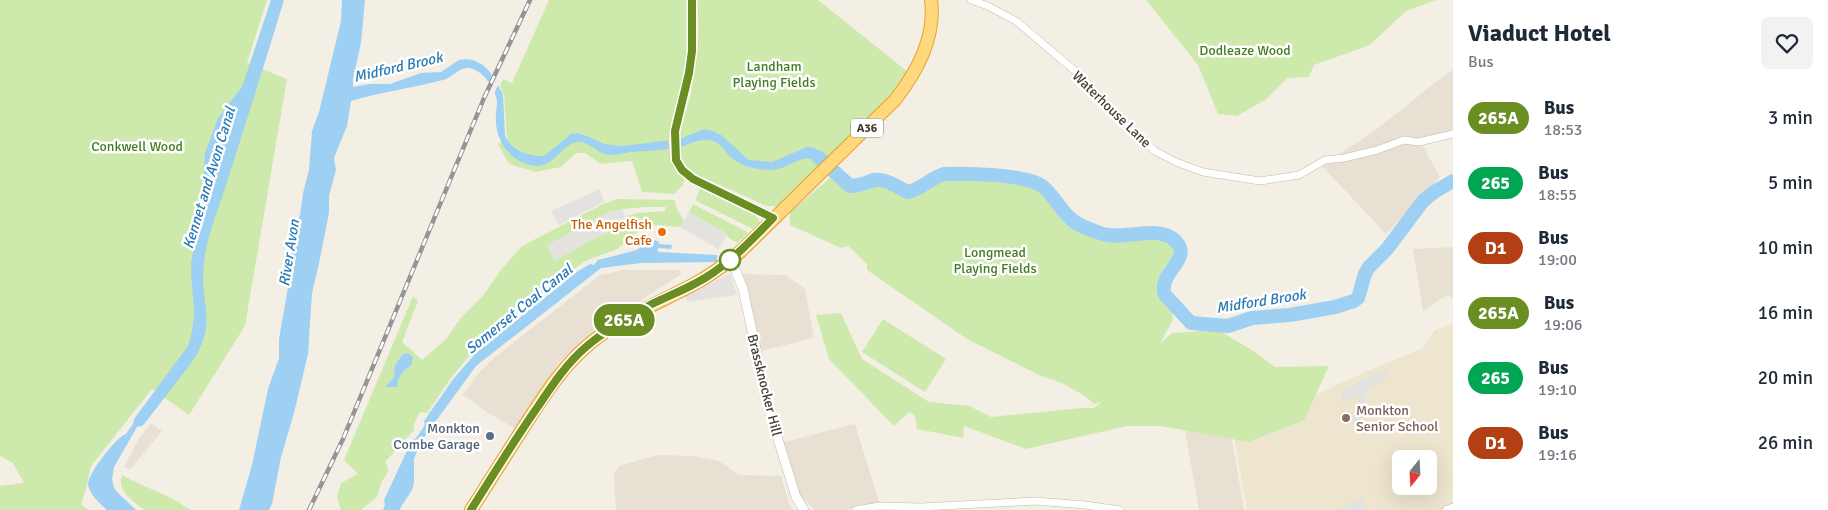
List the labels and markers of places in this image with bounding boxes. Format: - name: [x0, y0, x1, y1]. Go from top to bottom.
- place label: The Angelfish Cafe: [571, 216, 652, 249]
- marker: The Angelfish Cafe: [656, 226, 668, 238]
- unlabelled marker: [719, 249, 741, 271]
- place label: Monkton Senior School: [1356, 402, 1438, 435]
- marker: Monkton Senior School: [1340, 412, 1352, 424]
- place label: Monkton Combe Garage: [393, 420, 480, 453]
- marker: Monkton Combe Garage: [484, 430, 496, 442]

